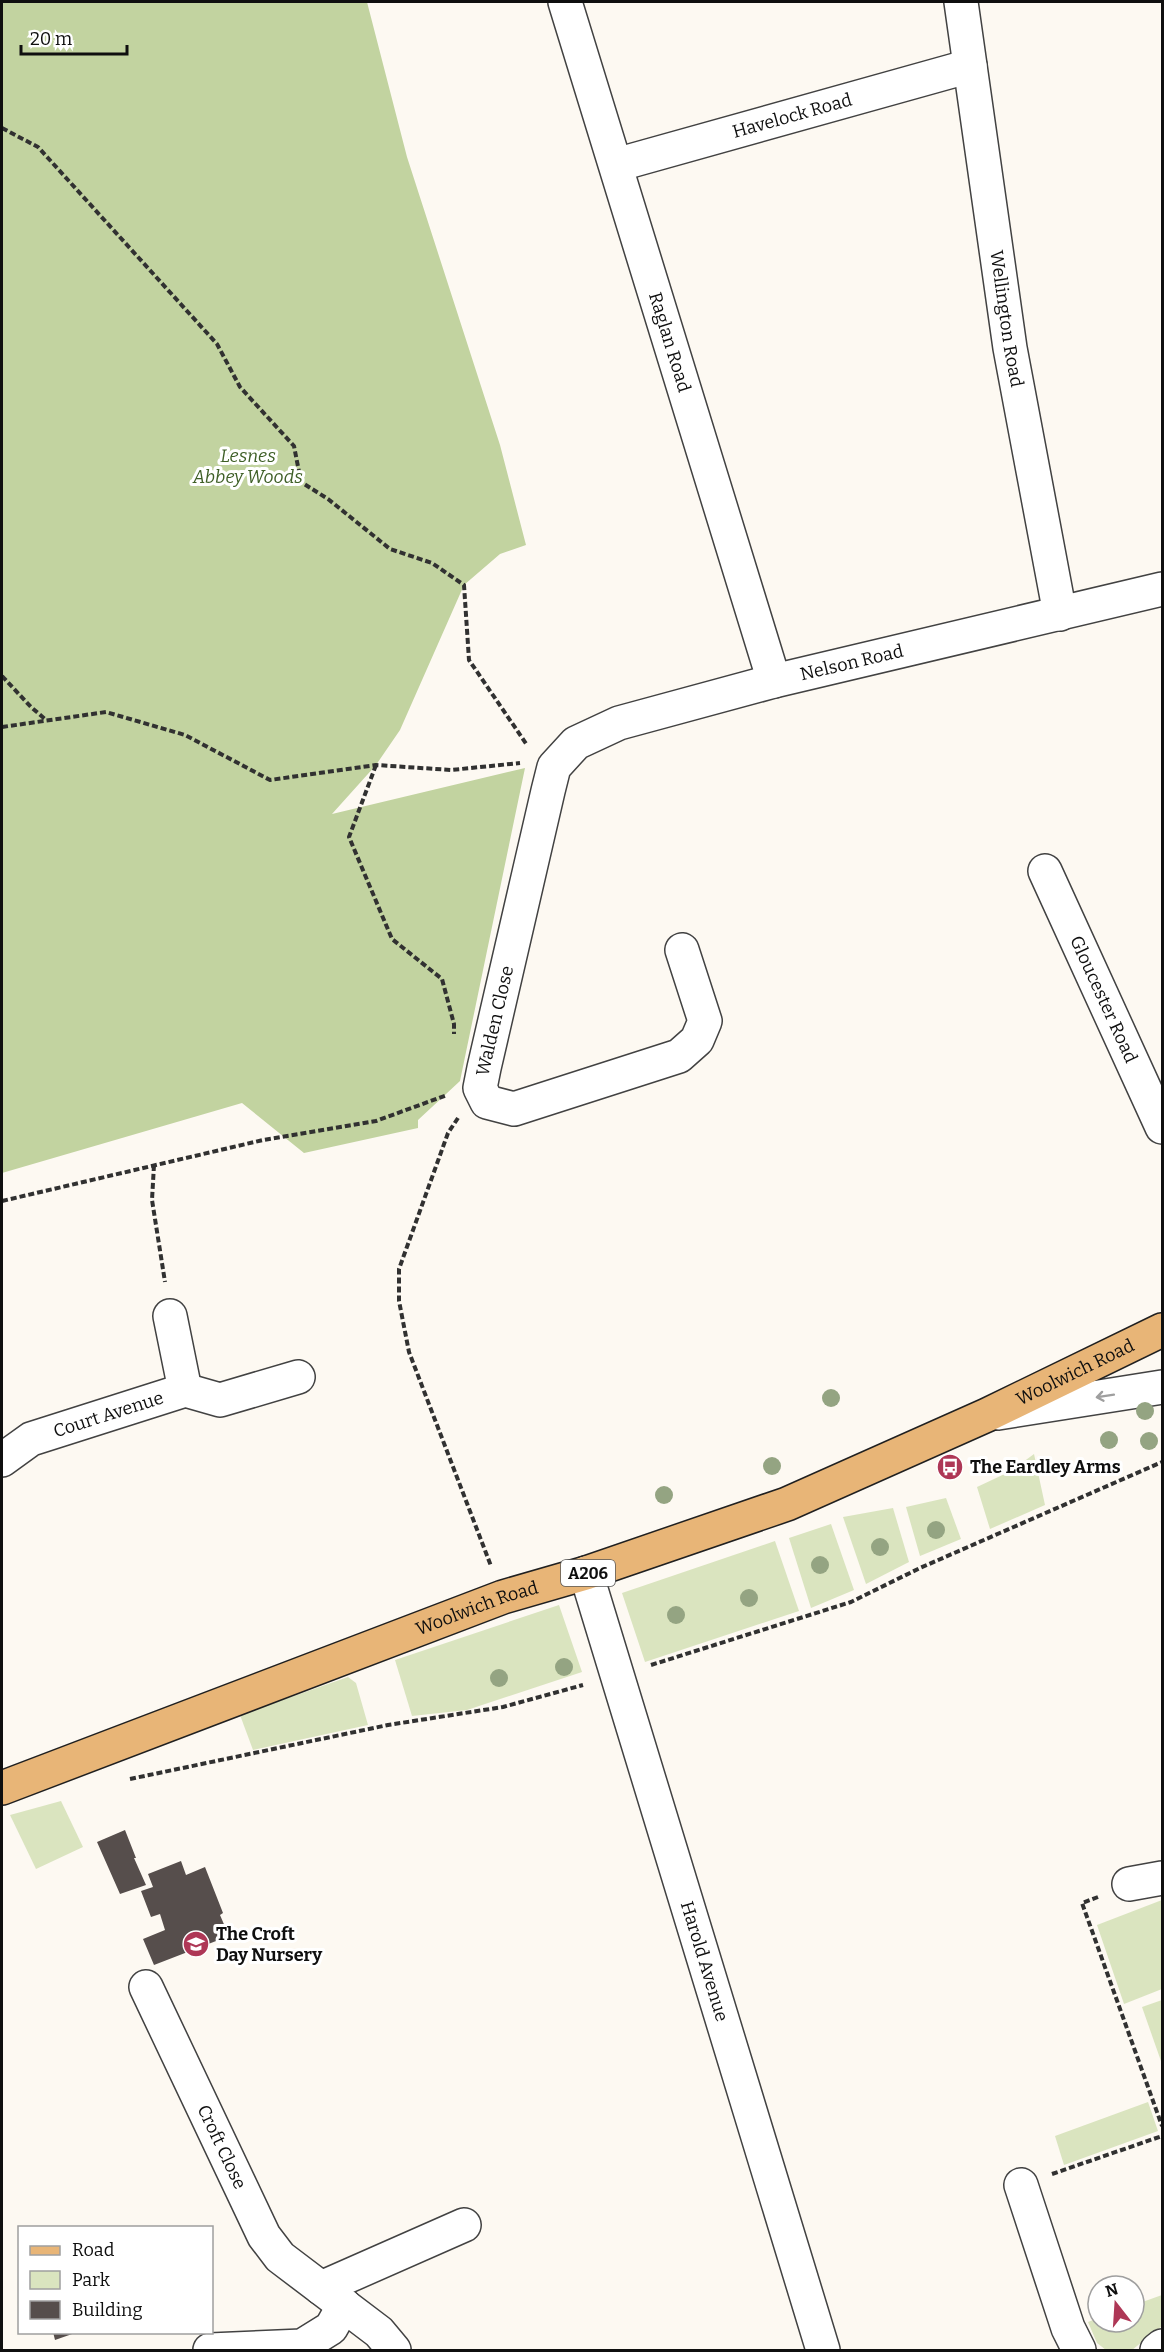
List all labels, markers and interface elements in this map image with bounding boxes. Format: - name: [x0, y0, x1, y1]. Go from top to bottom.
- scale bar: [21, 18, 128, 56]
- text: 20 m: [30, 28, 72, 50]
- street label: Havelock Road: [730, 88, 855, 143]
- street label: Wellington Road: [985, 249, 1028, 389]
- street label: Raglan Road: [644, 290, 696, 395]
- park label: Lesnes Abbey Woods: [192, 445, 303, 488]
- street label: Nelson Road: [798, 640, 906, 685]
- street label: Gloucester Road: [1065, 932, 1142, 1067]
- street label: Walden Close: [472, 963, 518, 1078]
- street label: Woolwich Road: [1013, 1334, 1138, 1410]
- street label: Court Avenue: [51, 1387, 166, 1442]
- one-way arrow: [1095, 1391, 1115, 1402]
- bus stop icon: The Eardley Arms: [935, 1452, 965, 1482]
- place label: The Eardley Arms: [970, 1456, 1121, 1478]
- road number: A206: [561, 1560, 615, 1586]
- street label: Woolwich Road: [413, 1576, 541, 1640]
- street label: Harold Avenue: [676, 1899, 733, 2024]
- place label: The Croft Day Nursery: [216, 1923, 323, 1966]
- school or university icon: The Croft Day Nursery: [181, 1929, 211, 1959]
- street label: Croft Close: [192, 2101, 251, 2193]
- legend: [18, 2226, 213, 2334]
- text: Road: [72, 2239, 115, 2261]
- text: Park: [72, 2269, 111, 2291]
- north arrow: [1086, 2274, 1146, 2334]
- text: N: [1103, 2279, 1120, 2301]
- text: Building: [72, 2299, 143, 2321]

